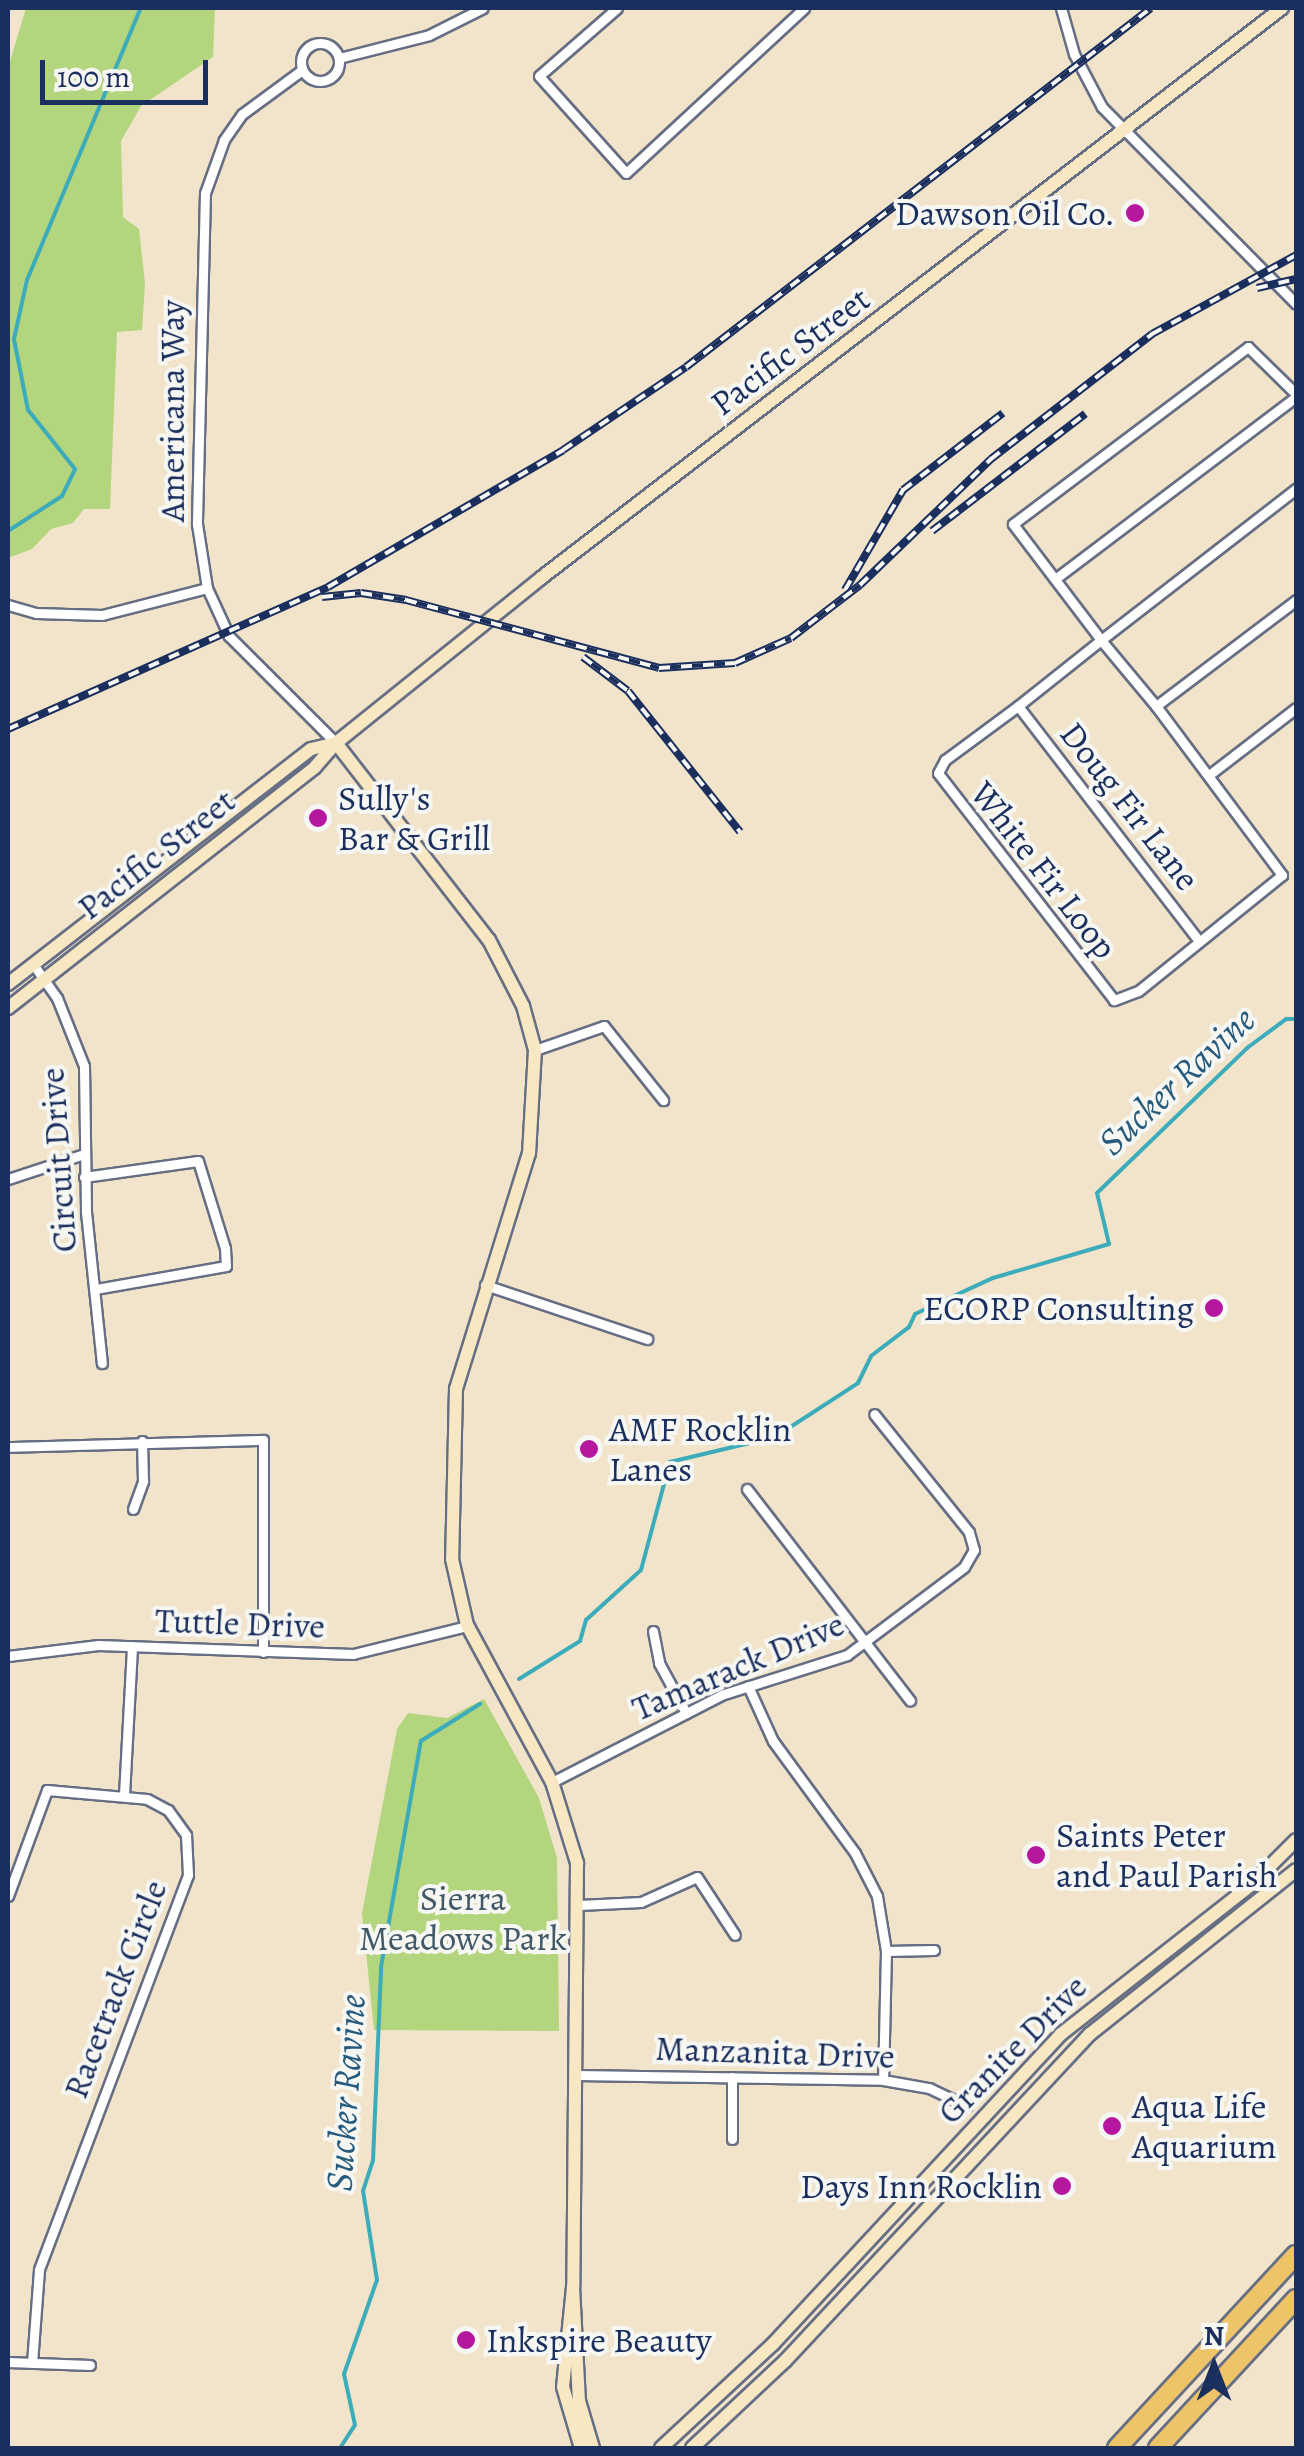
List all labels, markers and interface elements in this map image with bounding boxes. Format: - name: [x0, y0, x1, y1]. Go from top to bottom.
- scale bar: [45, 40, 212, 102]
- text: 100 m: [57, 57, 130, 97]
- place label: Dawson Oil Co.: [895, 192, 1115, 234]
- marker: Dawson Oil Co.: [1124, 202, 1146, 224]
- street label: Pacific Street: [702, 278, 878, 424]
- street label: Americana Way: [151, 300, 193, 522]
- street label: Doug Fir Lane: [1051, 714, 1209, 898]
- street label: White Fir Loop: [962, 773, 1126, 967]
- place label: Sully's Bar & Grill: [338, 777, 490, 859]
- street label: Pacific Street: [69, 780, 243, 928]
- marker: Sully's Bar & Grill: [307, 807, 329, 829]
- water label: Sucker Ravine: [1089, 997, 1265, 1165]
- street label: Circuit Drive: [31, 1066, 85, 1254]
- place label: ECORP Consulting: [923, 1287, 1194, 1329]
- marker: ECORP Consulting: [1203, 1297, 1225, 1319]
- place label: AMF Rocklin Lanes: [609, 1408, 792, 1490]
- marker: AMF Rocklin Lanes: [578, 1438, 600, 1460]
- street label: Tuttle Drive: [154, 1599, 326, 1647]
- street label: Tamarack Drive: [626, 1602, 850, 1730]
- place label: Saints Peter and Paul Parish: [1056, 1814, 1277, 1896]
- marker: Saints Peter and Paul Parish: [1025, 1844, 1047, 1866]
- street label: Racetrack Circle: [54, 1874, 176, 2104]
- park label: Sierra Meadows Park: [359, 1877, 567, 1959]
- street label: Granite Drive: [929, 1966, 1095, 2132]
- water label: Sucker Ravine: [316, 1993, 376, 2193]
- street label: Manzanita Drive: [655, 2027, 895, 2077]
- place label: Aqua Life Aquarium: [1132, 2085, 1277, 2167]
- marker: Aqua Life Aquarium: [1101, 2115, 1123, 2137]
- place label: Days Inn Rocklin: [800, 2165, 1042, 2207]
- marker: Days Inn Rocklin: [1051, 2175, 1073, 2197]
- north arrow: [1164, 2316, 1264, 2416]
- text: N: [1204, 2317, 1224, 2355]
- place label: Inkspire Beauty: [486, 2319, 712, 2361]
- marker: Inkspire Beauty: [455, 2329, 477, 2351]

